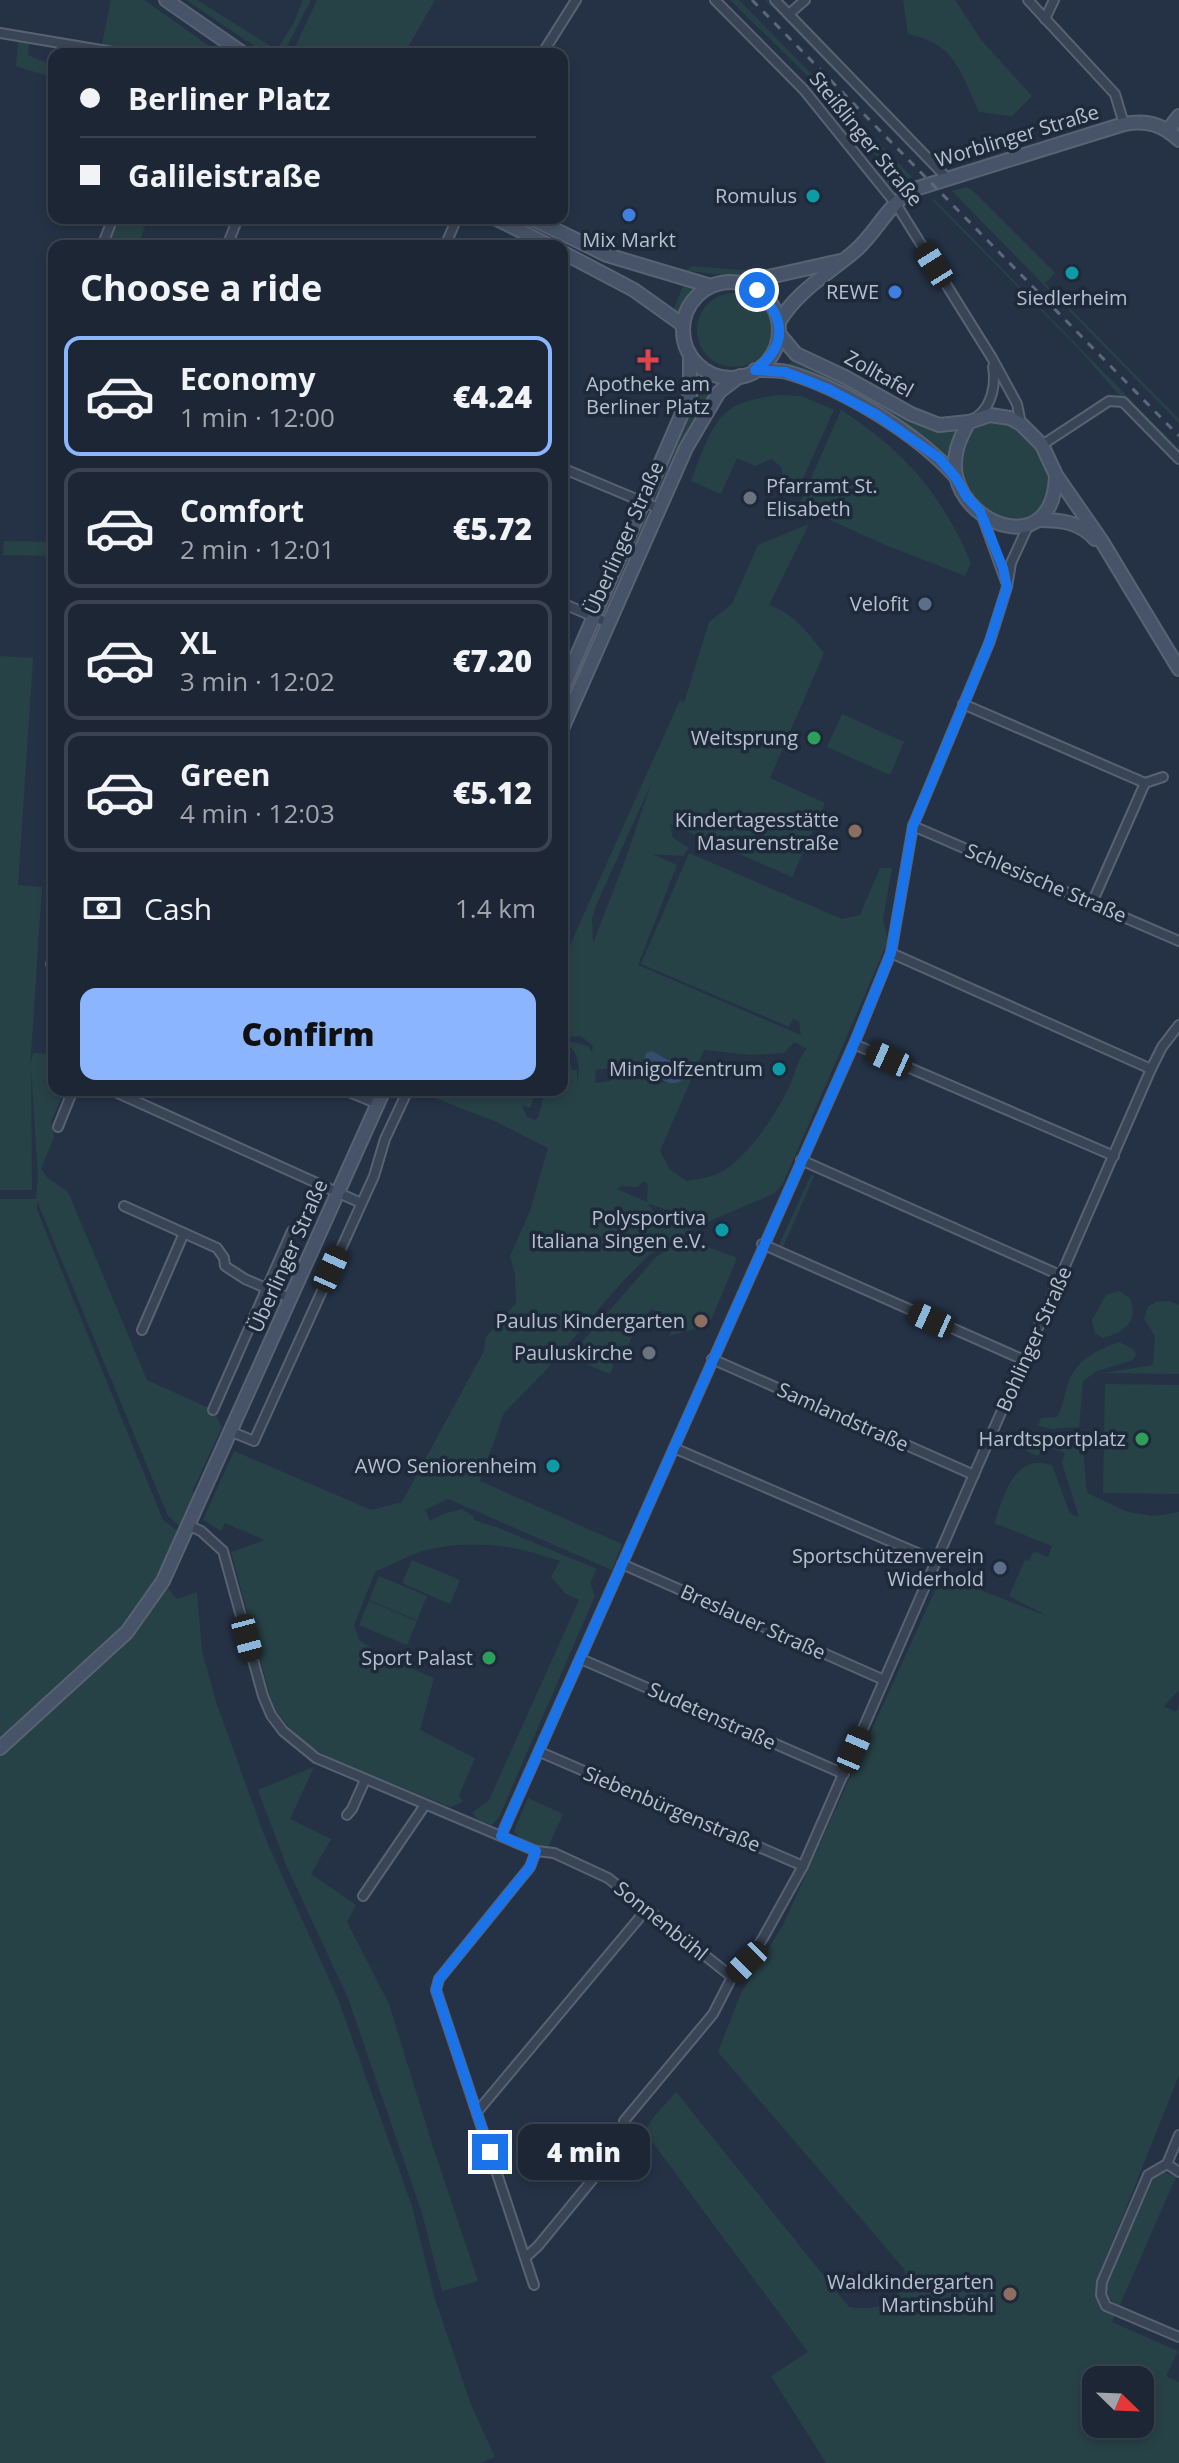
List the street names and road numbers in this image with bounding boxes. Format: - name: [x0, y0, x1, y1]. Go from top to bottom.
- street label: Steißlinger Straße: [804, 66, 929, 212]
- street label: Worblinger Straße: [932, 98, 1102, 173]
- street label: Zolltafel: [840, 344, 919, 404]
- street label: Überlinger Straße: [578, 457, 669, 619]
- street label: Schlesische Straße: [962, 836, 1131, 929]
- street label: Überlinger Straße: [242, 1175, 333, 1337]
- street label: Bohlinger Straße: [989, 1262, 1078, 1416]
- street label: Samlandstraße: [773, 1376, 913, 1458]
- street label: Breslauer Straße: [676, 1577, 830, 1666]
- street label: Sudetenstraße: [644, 1675, 780, 1756]
- street label: Siebenbürgenstraße: [580, 1759, 765, 1858]
- street label: Sonnenbühl: [609, 1875, 714, 1967]

